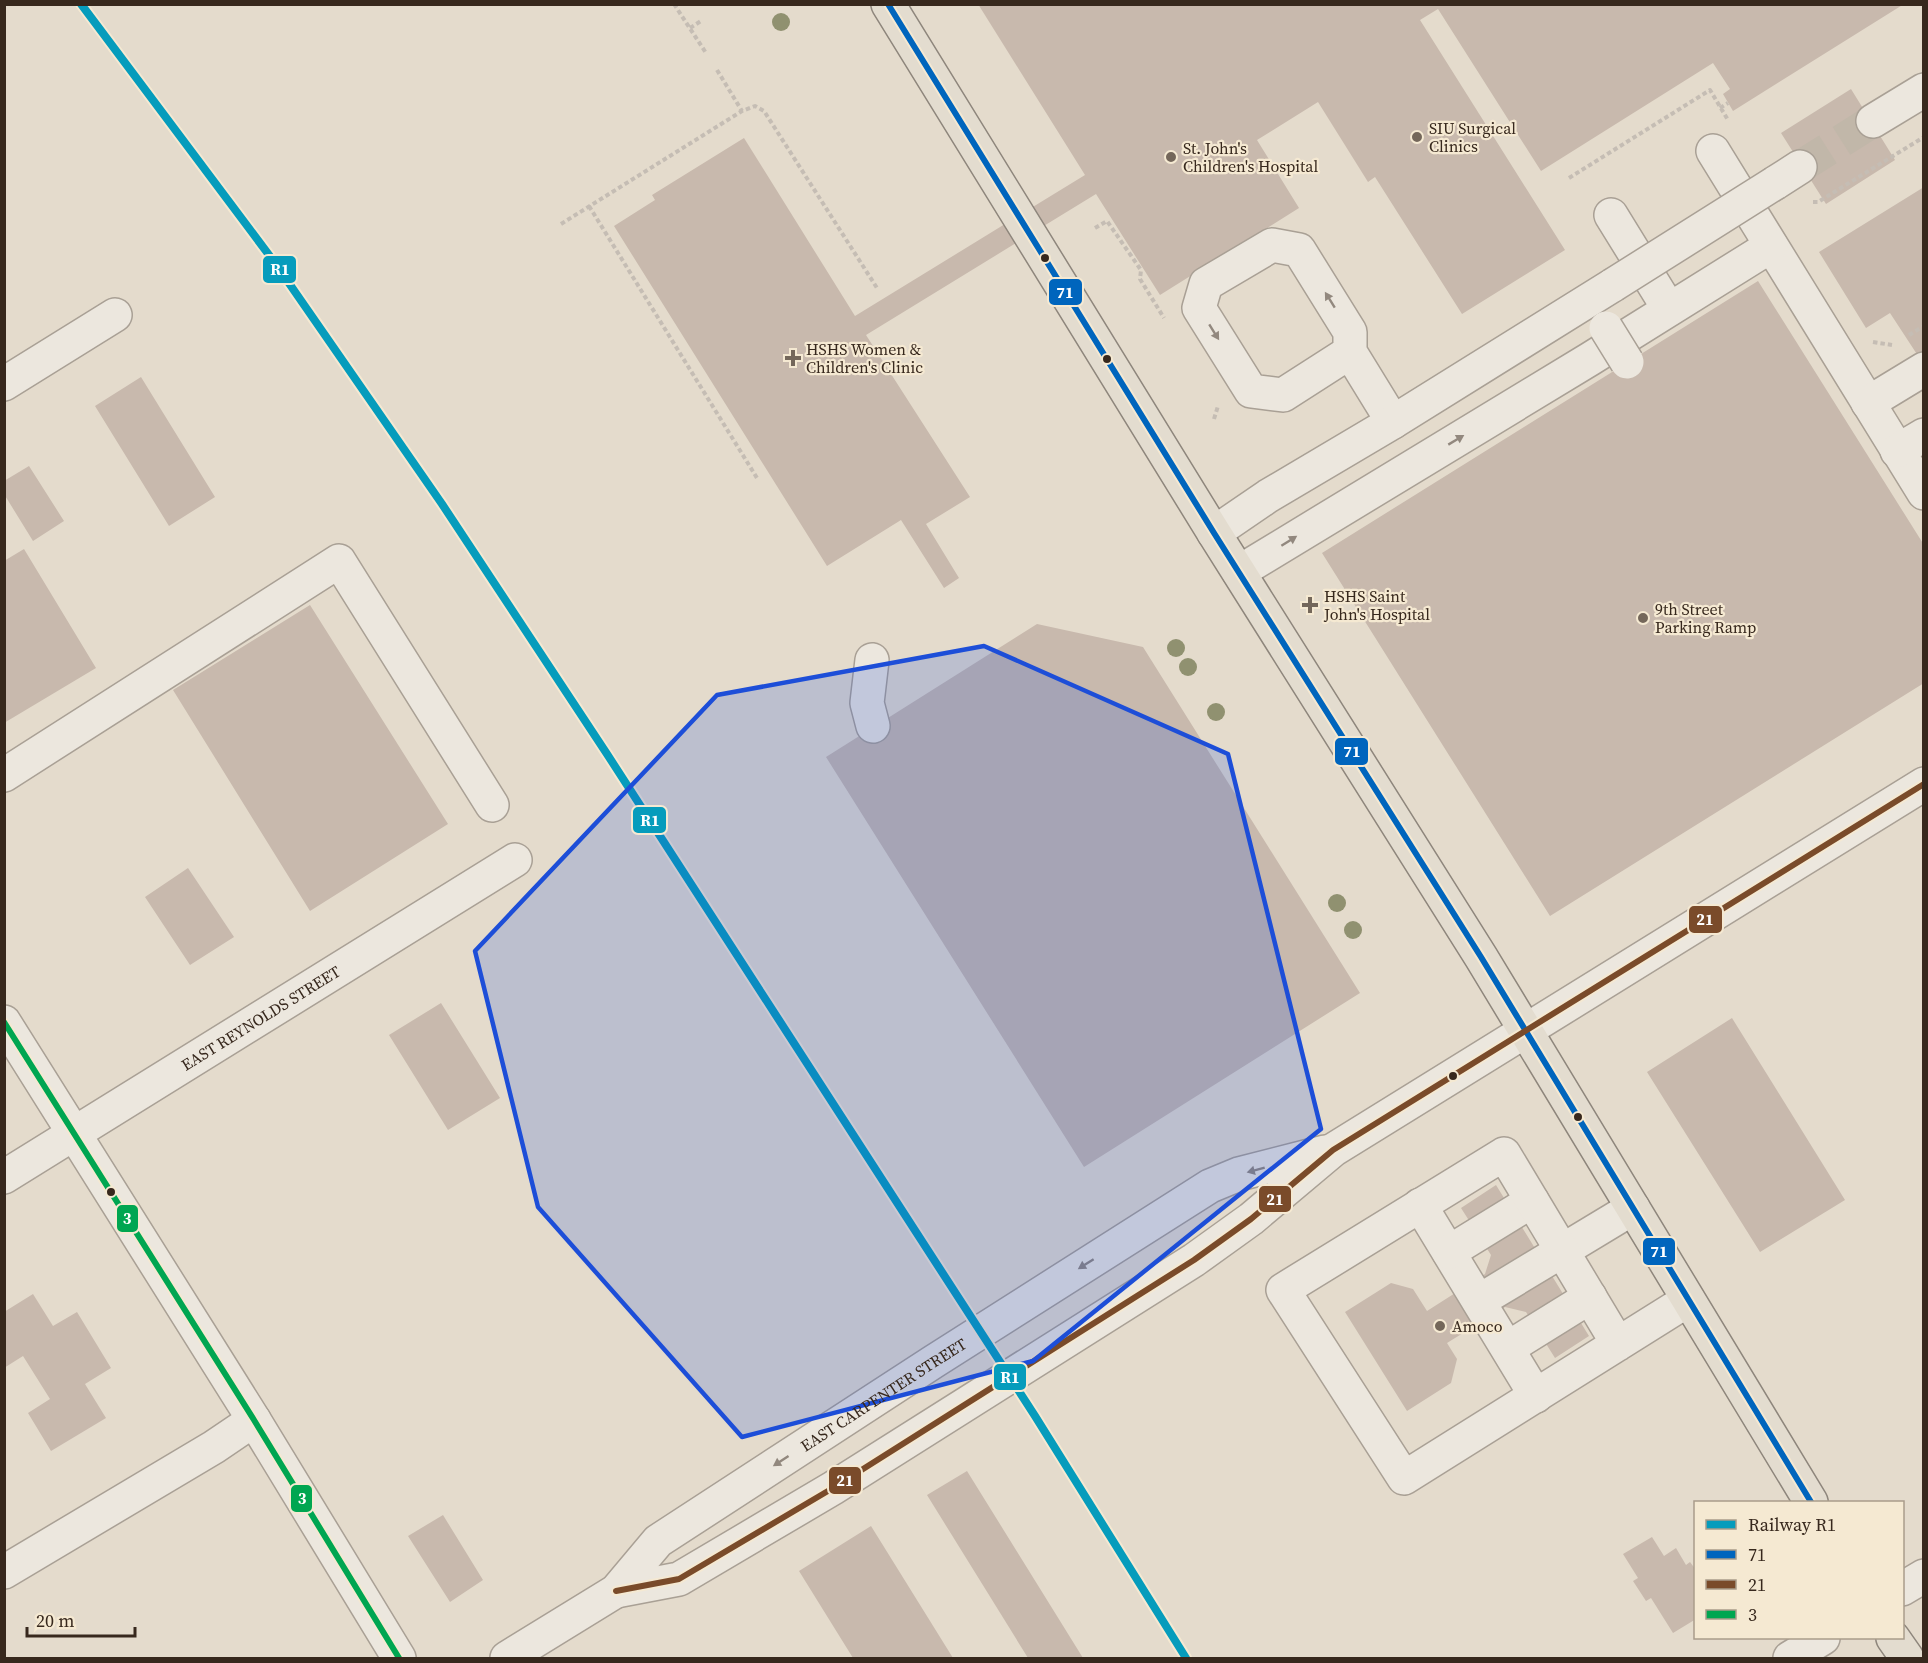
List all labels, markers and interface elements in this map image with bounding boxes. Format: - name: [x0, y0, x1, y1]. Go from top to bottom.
- place label: SIU Surgical Clinics: [1429, 117, 1516, 157]
- marker: SIU Surgical Clinics: [1410, 130, 1424, 144]
- place label: St. John's Children's Hospital: [1183, 137, 1318, 177]
- marker: St. John's Children's Hospital: [1164, 150, 1178, 164]
- unlabelled marker: [1039, 252, 1051, 264]
- line badge: R1: [262, 255, 297, 284]
- text: R1: [270, 258, 290, 280]
- line badge: 71: [1048, 278, 1083, 306]
- text: 71: [1056, 281, 1074, 303]
- one-way arrow: [1324, 292, 1335, 308]
- one-way arrow: [1208, 324, 1219, 341]
- place label: HSHS Women & Children's Clinic: [806, 338, 923, 378]
- marker: HSHS Women & Children's Clinic: [784, 349, 802, 367]
- unlabelled marker: [1101, 353, 1113, 365]
- one-way arrow: [1448, 435, 1464, 446]
- one-way arrow: [1281, 536, 1297, 547]
- place label: HSHS Saint John's Hospital: [1323, 585, 1430, 625]
- marker: HSHS Saint John's Hospital: [1301, 596, 1319, 614]
- place label: 9th Street Parking Ramp: [1655, 598, 1756, 638]
- marker: 9th Street Parking Ramp: [1636, 611, 1650, 625]
- line badge: 71: [1334, 737, 1369, 766]
- text: 71: [1343, 740, 1361, 762]
- line badge: R1: [632, 806, 667, 834]
- text: R1: [640, 809, 660, 831]
- line badge: 21: [1688, 905, 1723, 934]
- text: 21: [1696, 908, 1714, 930]
- street label: EAST REYNOLDS STREET: [177, 960, 345, 1076]
- unlabelled marker: [1447, 1070, 1459, 1082]
- unlabelled marker: [1572, 1111, 1584, 1123]
- one-way arrow: [1247, 1166, 1265, 1175]
- line badge: 21: [1258, 1185, 1292, 1213]
- unlabelled marker: [105, 1186, 117, 1198]
- text: 21: [1266, 1188, 1284, 1210]
- line badge: 3: [116, 1204, 139, 1233]
- text: 3: [123, 1207, 132, 1229]
- line badge: 71: [1642, 1237, 1676, 1266]
- text: 71: [1650, 1240, 1668, 1262]
- one-way arrow: [1079, 1258, 1095, 1270]
- place label: Amoco: [1452, 1315, 1503, 1337]
- marker: Amoco: [1433, 1319, 1447, 1333]
- street label: EAST CARPENTER STREET: [796, 1332, 971, 1456]
- line badge: R1: [993, 1363, 1027, 1391]
- text: R1: [1000, 1366, 1020, 1388]
- one-way arrow: [773, 1455, 789, 1466]
- line badge: 21: [828, 1466, 862, 1495]
- text: 21: [836, 1469, 854, 1491]
- line badge: 3: [290, 1484, 313, 1513]
- text: 3: [298, 1487, 307, 1509]
- legend: [1694, 1501, 1904, 1639]
- text: Railway R1: [1748, 1512, 1836, 1537]
- text: 71: [1748, 1542, 1766, 1567]
- text: 21: [1748, 1572, 1766, 1597]
- scale bar: [27, 1600, 135, 1638]
- text: 3: [1748, 1602, 1757, 1627]
- text: 20 m: [36, 1608, 74, 1633]

